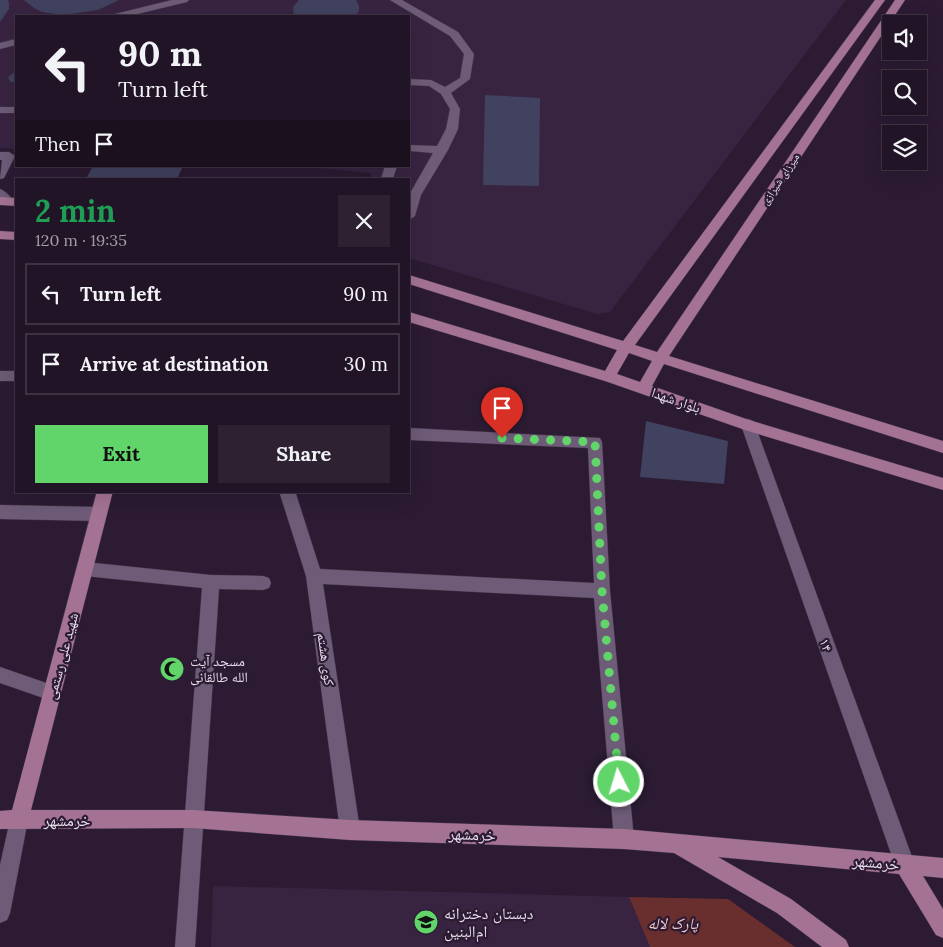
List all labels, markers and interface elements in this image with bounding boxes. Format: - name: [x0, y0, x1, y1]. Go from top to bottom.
- map controls: [882, 15, 927, 170]
- button: sound: [882, 15, 927, 60]
- text: 90 m: [118, 31, 202, 76]
- icon: left: [35, 35, 100, 100]
- button: search: [882, 70, 927, 115]
- text: Turn left: [118, 75, 208, 103]
- button: layers: [882, 125, 927, 170]
- icon: arrive: [90, 130, 118, 158]
- text: Then: [35, 132, 80, 156]
- street label: میرزای شیرازی: [758, 151, 802, 207]
- text: 2 min: [35, 192, 115, 230]
- button: close: [338, 195, 390, 247]
- text: 120 m · 19:35: [35, 230, 127, 250]
- icon: left: [37, 280, 65, 308]
- text: Turn left: [80, 282, 161, 306]
- text: 90 m: [343, 282, 388, 306]
- icon: arrive: [37, 350, 65, 378]
- text: Arrive at destination: [80, 352, 269, 376]
- text: 30 m: [344, 352, 388, 376]
- street label: بلوار شهدا: [649, 383, 703, 417]
- pin: [481, 387, 523, 438]
- icon: arrive: [488, 394, 516, 422]
- button: Exit: [35, 425, 208, 483]
- button: Share: [218, 425, 390, 483]
- street label: شهید علی رستمی: [42, 611, 82, 701]
- street label: کوی هشتم: [312, 631, 339, 687]
- street label: ۱۴: [815, 636, 837, 654]
- place label: مسجد آیت الله طالقانی: [190, 652, 248, 686]
- mosque icon: مسجد آیت الله طالقانی: [159, 656, 185, 682]
- position arrow: [592, 755, 644, 807]
- street label: خرمشهر: [42, 810, 91, 830]
- street label: خرمشهر: [447, 823, 496, 845]
- street label: خرمشهر: [851, 850, 900, 874]
- place label: دبستان دخترانه ام‌البنین: [444, 903, 534, 942]
- school or university icon: دبستان دخترانه ام‌البنین: [413, 909, 439, 935]
- park label: پارک لاله: [648, 913, 699, 933]

